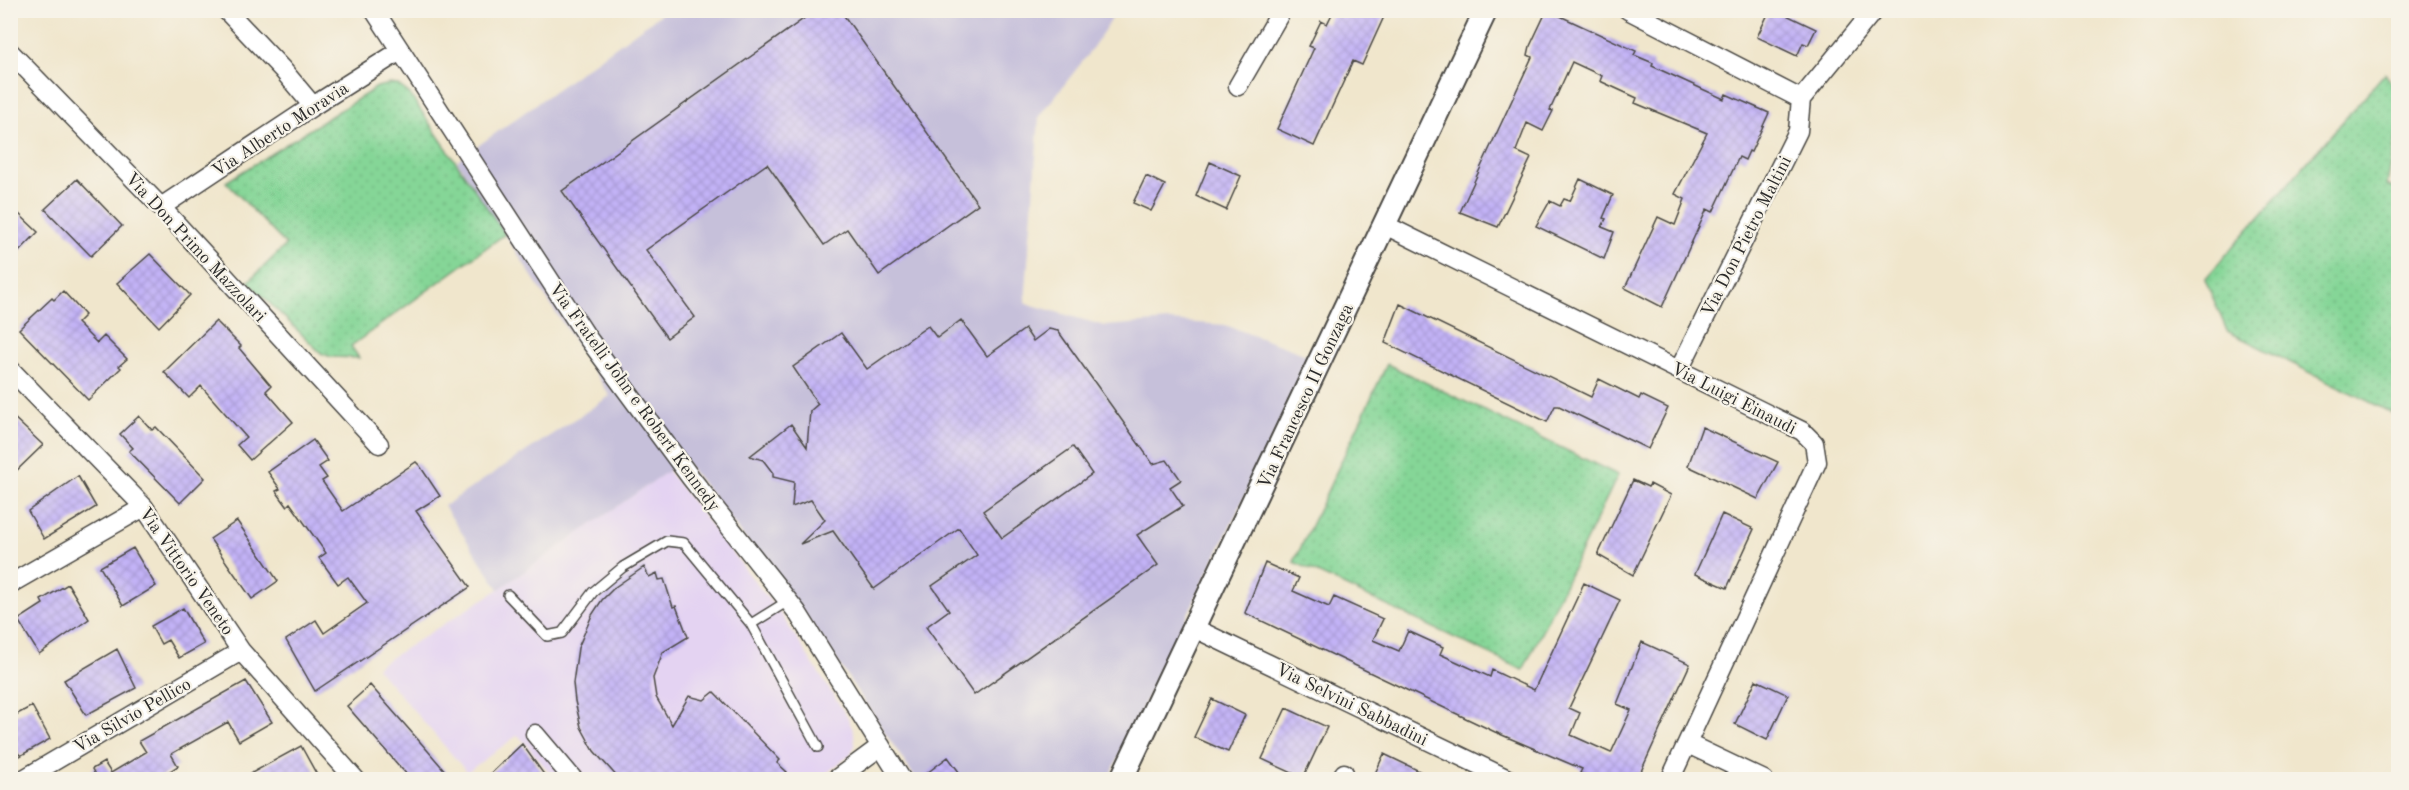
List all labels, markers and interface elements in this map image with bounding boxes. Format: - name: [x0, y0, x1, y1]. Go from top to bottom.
- street label: Via Alberto Moravia: [209, 79, 352, 181]
- street label: Via Don Pietro Maltini: [1699, 153, 1795, 319]
- street label: Via Don Primo Mazzolari: [121, 169, 269, 326]
- street label: Via Fratelli John e Robert Kennedy: [545, 280, 723, 516]
- street label: Via Francesco II Gonzaga: [1255, 301, 1357, 492]
- street label: Via Luigi Einaudi: [1668, 360, 1799, 438]
- street label: Via Vittorio Veneto: [135, 504, 237, 639]
- street label: Via Selvini Sabbadini: [1273, 660, 1430, 750]
- street label: Via Silvio Pellico: [71, 675, 194, 757]

